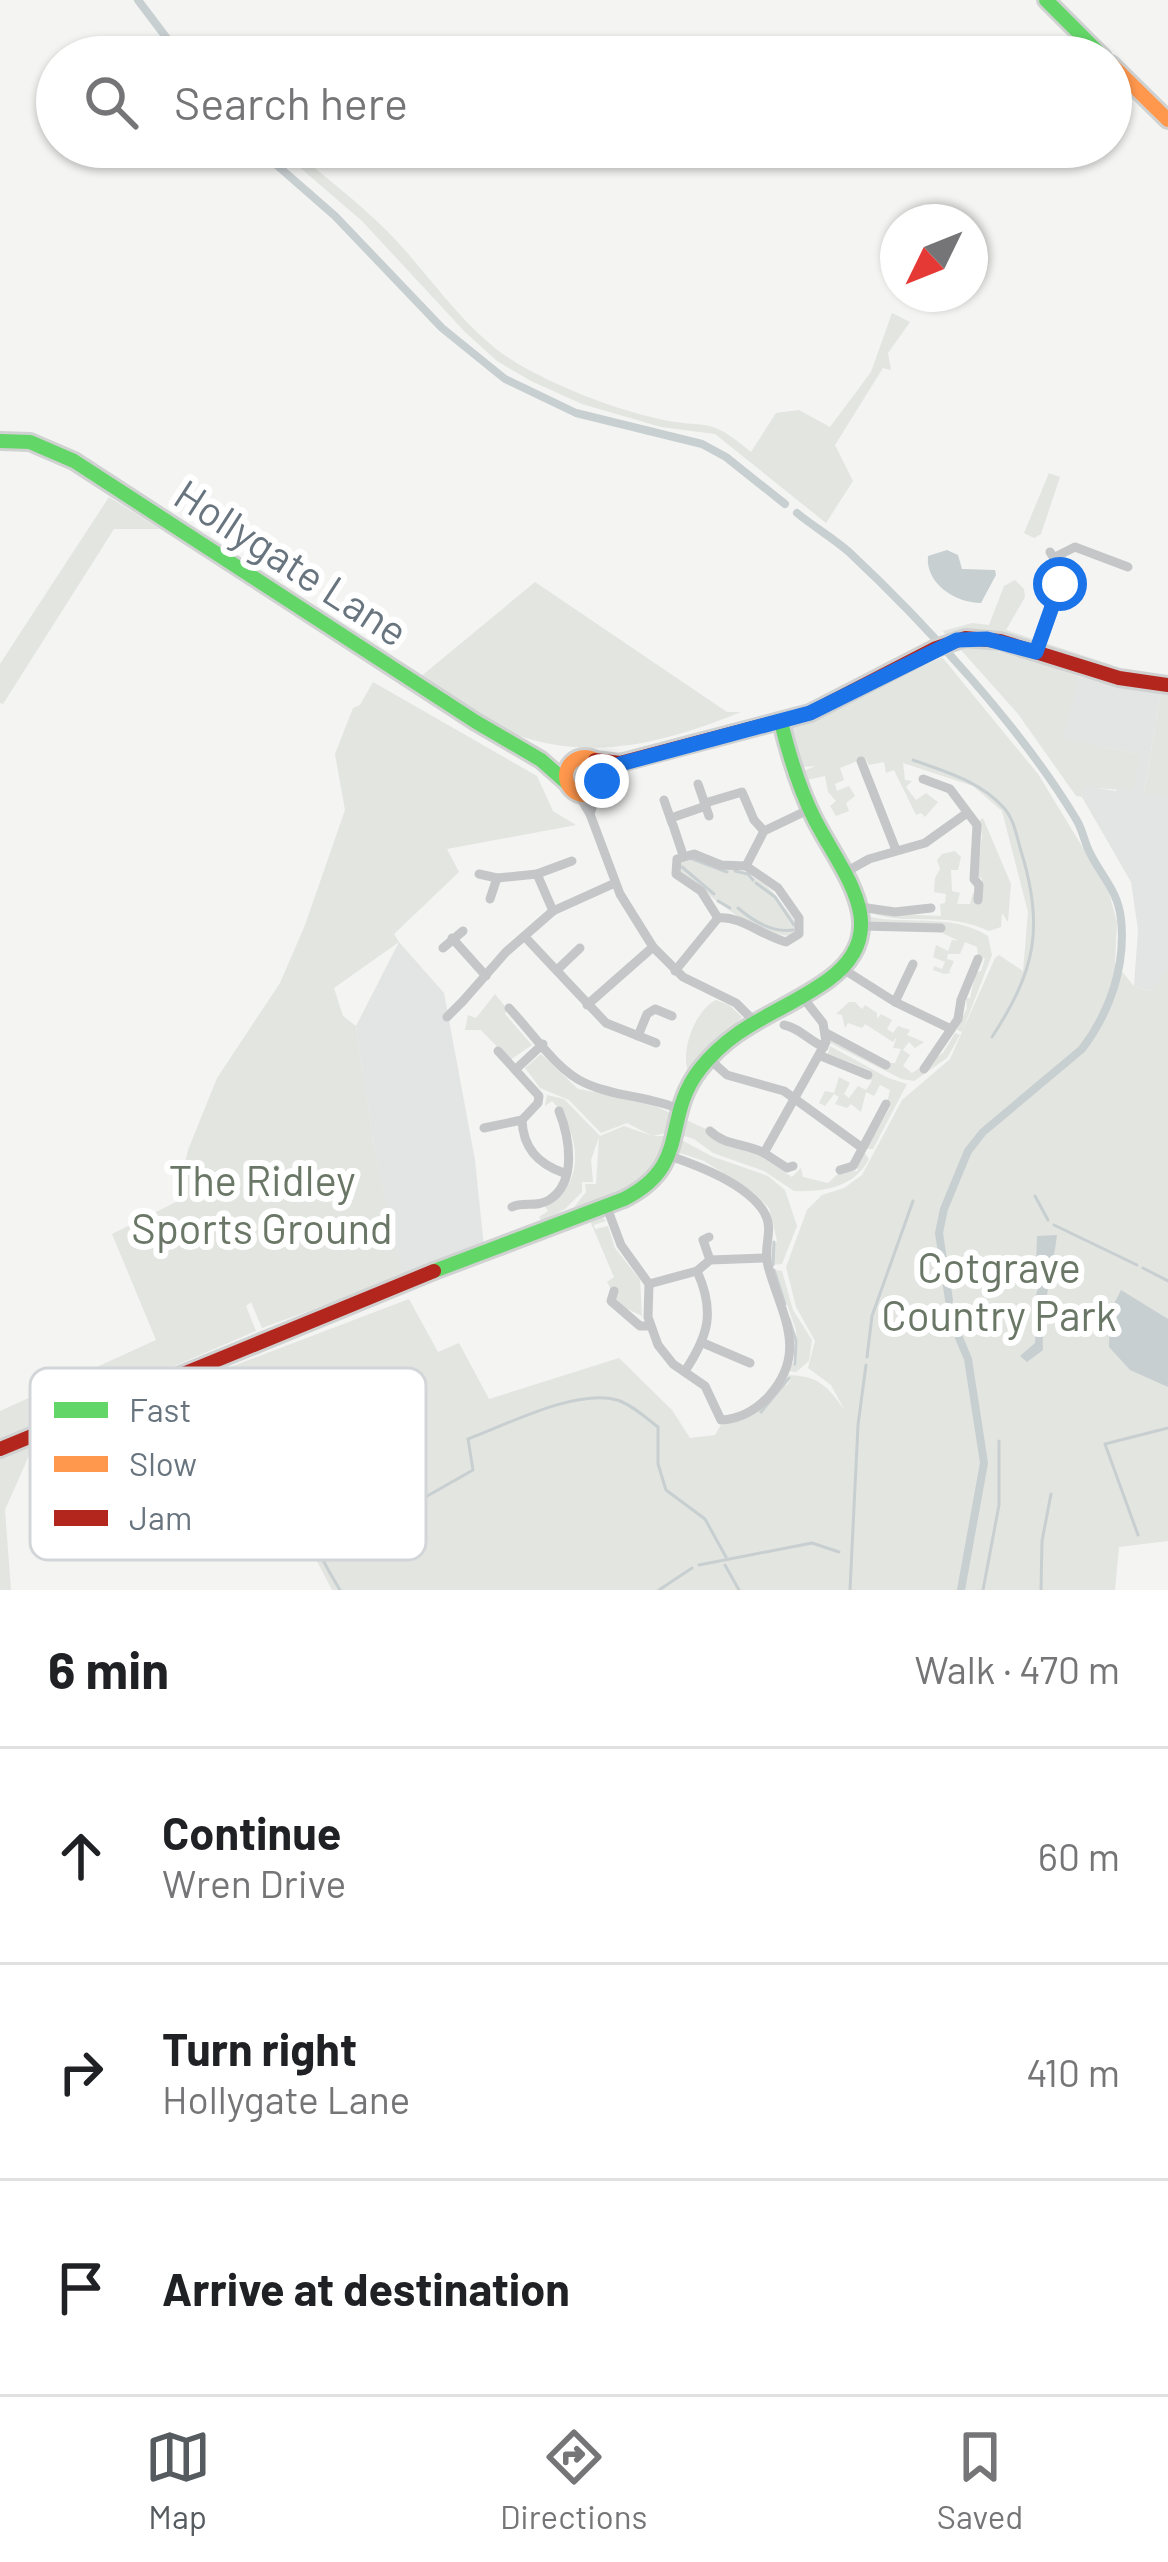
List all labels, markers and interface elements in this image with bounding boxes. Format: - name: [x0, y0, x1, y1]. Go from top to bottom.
- search box: [36, 36, 1132, 168]
- icon: search: [78, 69, 144, 135]
- text: Search here: [174, 75, 408, 129]
- north arrow: [880, 204, 988, 312]
- street label: Hollygate Lane: [166, 468, 418, 656]
- route start: [1033, 557, 1087, 611]
- route end: [575, 754, 629, 808]
- park label: The Ridley Sports Ground: [131, 1154, 393, 1253]
- park label: Cotgrave Country Park: [881, 1241, 1117, 1340]
- legend: [30, 1368, 426, 1560]
- text: Fast: [129, 1389, 191, 1429]
- text: Slow: [129, 1443, 197, 1483]
- text: Jam: [129, 1497, 192, 1537]
- text: 6 min: [48, 1638, 169, 1699]
- text: Walk · 470 m: [915, 1645, 1120, 1692]
- text: Continue: [162, 1805, 341, 1859]
- icon: ahead: [48, 1823, 114, 1889]
- text: 60 m: [1038, 1832, 1120, 1879]
- text: Wren Drive: [162, 1859, 346, 1906]
- text: Turn right: [162, 2021, 357, 2075]
- icon: right: [48, 2039, 114, 2105]
- text: 410 m: [1026, 2048, 1120, 2095]
- text: Hollygate Lane: [162, 2075, 410, 2122]
- icon: arrive: [48, 2255, 114, 2321]
- text: Arrive at destination: [162, 2261, 570, 2315]
- tab: Map: [145, 2424, 211, 2536]
- tab: Directions: [500, 2424, 647, 2536]
- tab: Saved: [937, 2424, 1023, 2536]

